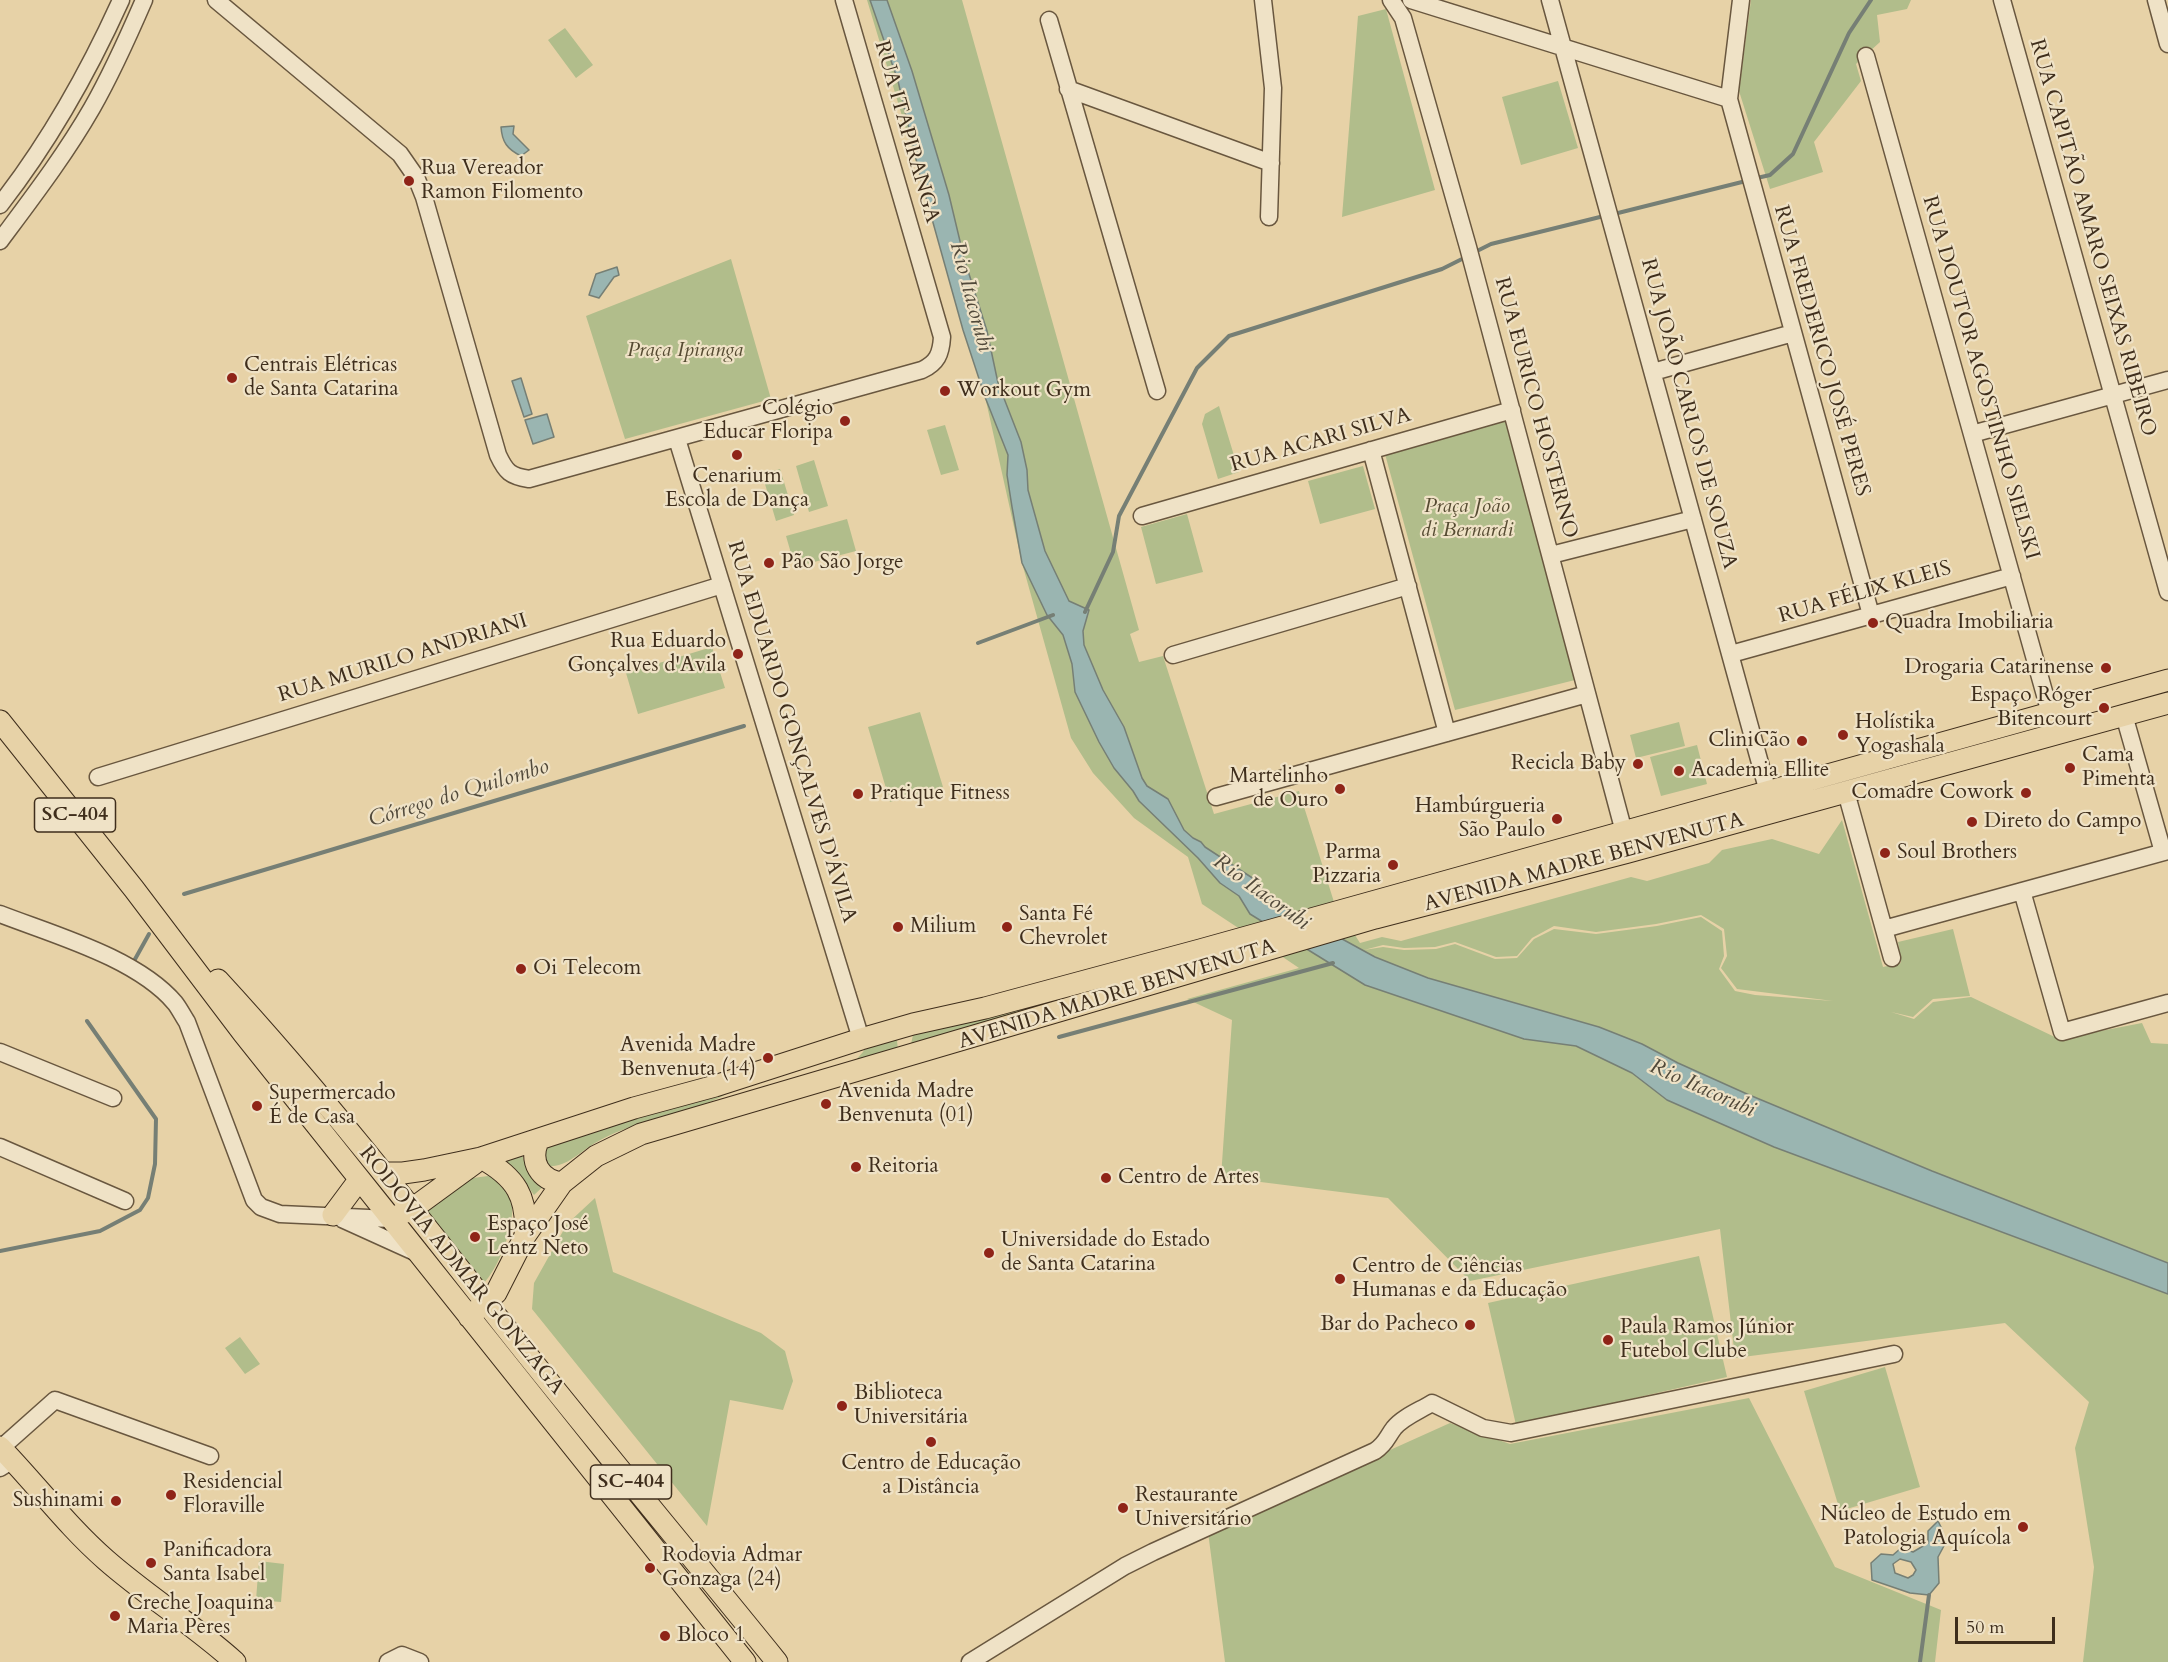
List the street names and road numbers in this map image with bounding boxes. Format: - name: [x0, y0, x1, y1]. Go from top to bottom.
- street label: RUA CAPITÃO AMARO SEIXAS RIBEIRO: [2023, 36, 2161, 440]
- street label: RUA ITAPIRANGA: [868, 38, 944, 226]
- street label: RUA DOUTOR AGOSTINHO SIELSKI: [1916, 193, 2044, 563]
- street label: RUA FREDERICO JOSÉ PERES: [1767, 203, 1875, 499]
- street label: RUA JOÃO CARLOS DE SOUZA: [1634, 256, 1742, 572]
- street label: RUA EURICO HOSTERNO: [1488, 275, 1582, 541]
- street label: RUA ACARI SILVA: [1228, 403, 1414, 479]
- street label: RUA EDUARDO GONÇALVES D'ÁVILA: [721, 538, 861, 926]
- street label: RUA FÉLIX KLEIS: [1776, 556, 1954, 630]
- street label: RUA MURILO ANDRIANI: [275, 609, 531, 709]
- road number: SC-404: [34, 798, 116, 832]
- street label: AVENIDA MADRE BENVENUTA: [1421, 808, 1747, 918]
- street label: AVENIDA MADRE BENVENUTA: [956, 935, 1278, 1055]
- street label: RODOVIA ADMAR GONZAGA: [353, 1142, 569, 1400]
- road number: SC-404: [590, 1465, 672, 1499]

